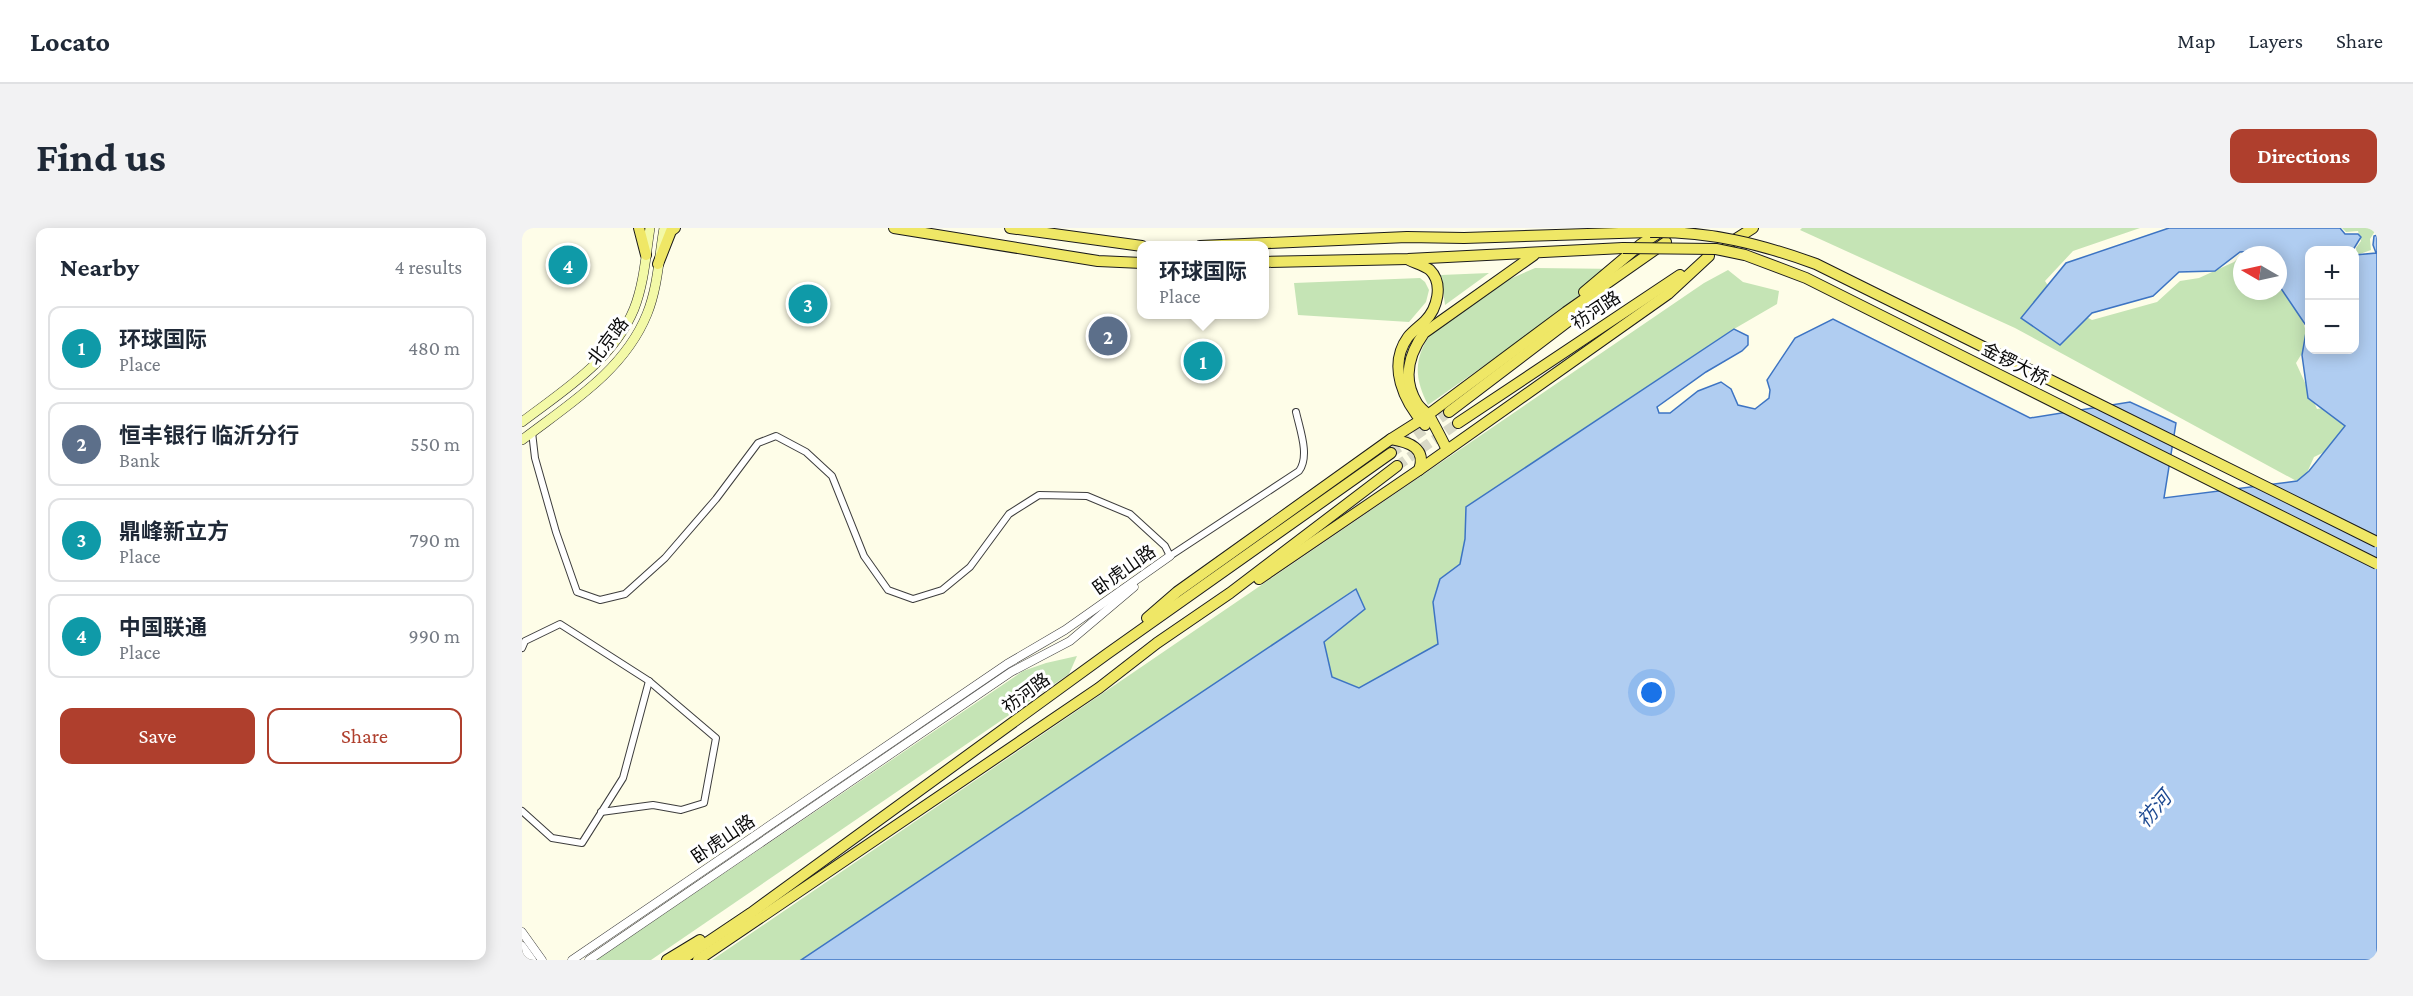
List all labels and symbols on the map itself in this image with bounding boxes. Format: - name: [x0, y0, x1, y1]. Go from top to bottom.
- pin: 4: [548, 243, 588, 288]
- north arrow: [2233, 246, 2287, 300]
- pin: 3: [788, 282, 828, 326]
- street label: 祊河路: [1568, 287, 1624, 333]
- street label: 北京路: [584, 313, 632, 369]
- pin: 2: [1088, 314, 1128, 358]
- pin: 1: [1184, 338, 1222, 384]
- street label: 金锣大桥: [1978, 339, 2052, 389]
- street label: 卧虎山路: [1089, 541, 1159, 599]
- street label: 祊河路: [998, 669, 1054, 717]
- your location: [1637, 678, 1666, 707]
- water label: 祊河: [2133, 784, 2178, 831]
- street label: 卧虎山路: [688, 811, 758, 867]

